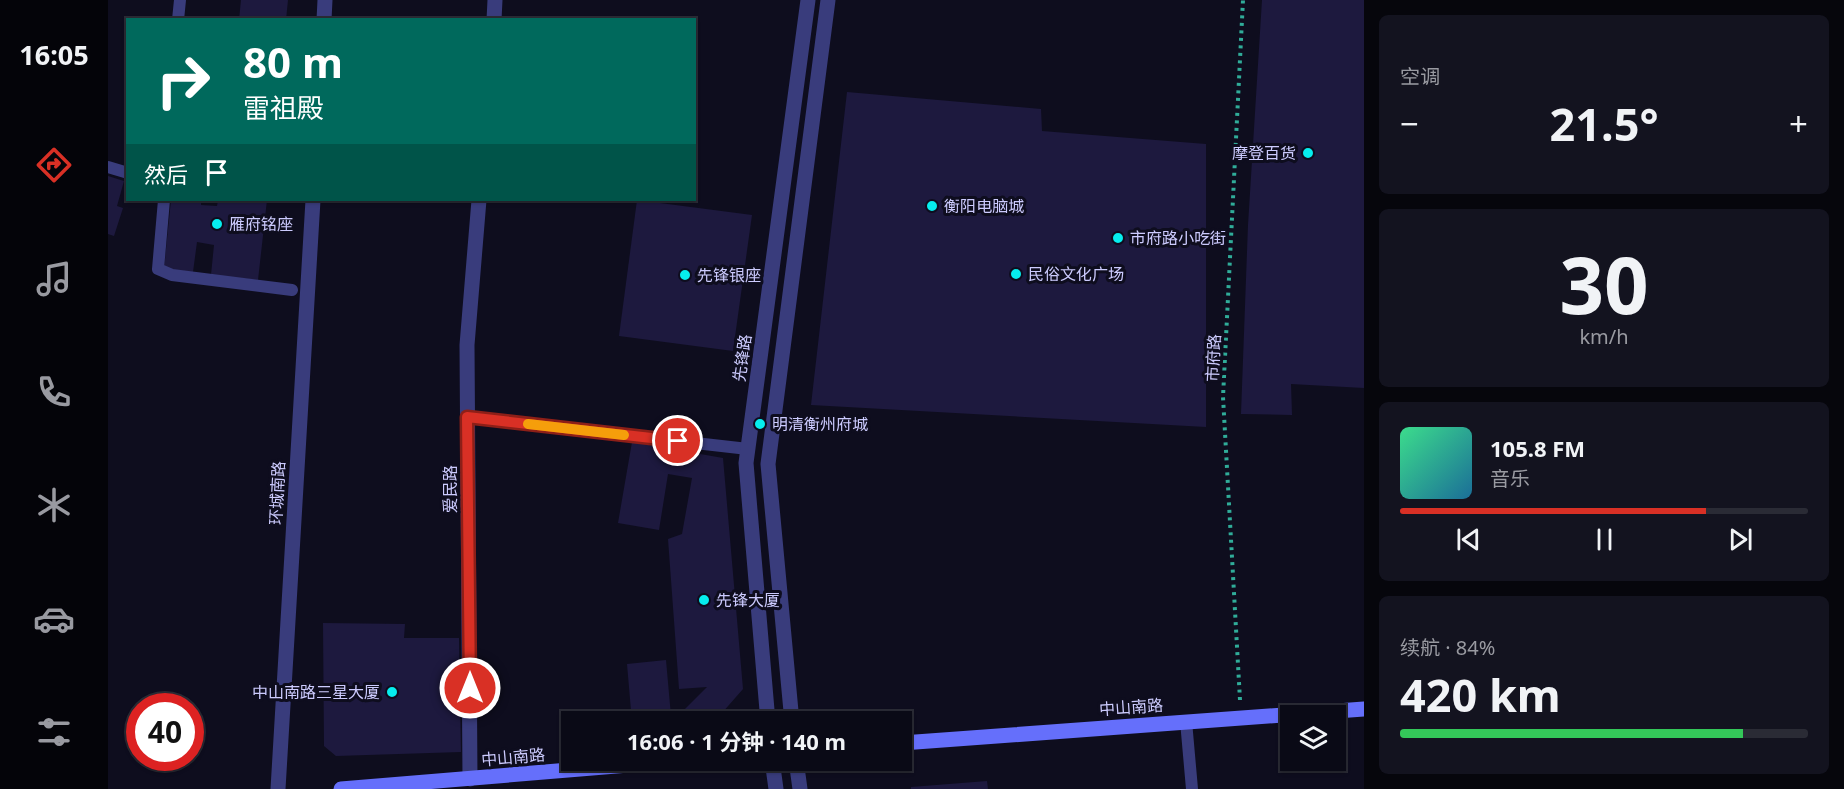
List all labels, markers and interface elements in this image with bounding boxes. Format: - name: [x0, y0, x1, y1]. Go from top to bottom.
- text: 80 m: [243, 33, 343, 90]
- text: 16:05: [19, 36, 89, 73]
- icon: right: [144, 42, 222, 120]
- text: 空调: [1400, 63, 1440, 90]
- text: 雷祖殿: [243, 89, 324, 126]
- text: 21.5°: [1550, 93, 1658, 154]
- text: −: [1400, 101, 1419, 146]
- text: +: [1789, 101, 1808, 146]
- place label: 摩登百货: [1232, 142, 1296, 164]
- icon: directions: [33, 144, 75, 186]
- marker: 摩登百货: [1301, 146, 1315, 160]
- icon: arrive: [200, 156, 233, 189]
- text: 然后: [144, 159, 188, 189]
- place label: 衡阳电脑城: [944, 195, 1024, 217]
- marker: 衡阳电脑城: [925, 199, 939, 213]
- place label: 雁府铭座: [229, 213, 293, 235]
- marker: 雁府铭座: [210, 217, 224, 231]
- place label: 市府路小吃街: [1130, 227, 1226, 249]
- marker: 市府路小吃街: [1111, 231, 1125, 245]
- text: 30: [1559, 231, 1649, 337]
- icon: music: [33, 258, 75, 300]
- place label: 民俗文化广场: [1028, 263, 1124, 285]
- place label: 先锋银座: [697, 264, 761, 286]
- marker: 民俗文化广场: [1009, 267, 1023, 281]
- marker: 先锋银座: [678, 268, 692, 282]
- text: km/h: [1579, 323, 1629, 350]
- street label: 先锋路: [728, 333, 756, 383]
- street label: 市府路: [1201, 333, 1225, 383]
- icon: phone: [33, 371, 75, 413]
- place label: 明清衡州府城: [772, 413, 868, 435]
- pin: [652, 415, 703, 466]
- marker: 明清衡州府城: [753, 417, 767, 431]
- icon: arrive: [661, 424, 694, 457]
- text: 105.8 FM: [1490, 433, 1585, 463]
- street label: 环城南路: [264, 460, 290, 526]
- street label: 爱民路: [439, 465, 461, 513]
- text: 音乐: [1490, 465, 1530, 492]
- icon: climate: [33, 484, 75, 526]
- icon: previous: [1452, 523, 1485, 556]
- icon: pause: [1588, 523, 1621, 556]
- icon: next: [1724, 523, 1757, 556]
- place label: 先锋大厦: [716, 589, 780, 611]
- marker: 先锋大厦: [697, 593, 711, 607]
- icon: car: [33, 598, 75, 640]
- text: 续航 · 84%: [1400, 634, 1495, 661]
- position arrow: [438, 656, 502, 720]
- text: 420 km: [1400, 664, 1561, 725]
- place label: 中山南路三星大厦: [252, 681, 380, 703]
- marker: 中山南路三星大厦: [385, 685, 399, 699]
- speed limit sign: 40: [126, 693, 204, 771]
- street label: 中山南路: [1098, 694, 1164, 720]
- map controls: [1280, 705, 1346, 771]
- button: layers: [1280, 705, 1346, 771]
- icon: filters: [33, 711, 75, 753]
- text: 16:06 · 1 分钟 · 140 m: [627, 726, 846, 756]
- street label: 中山南路: [480, 743, 546, 771]

